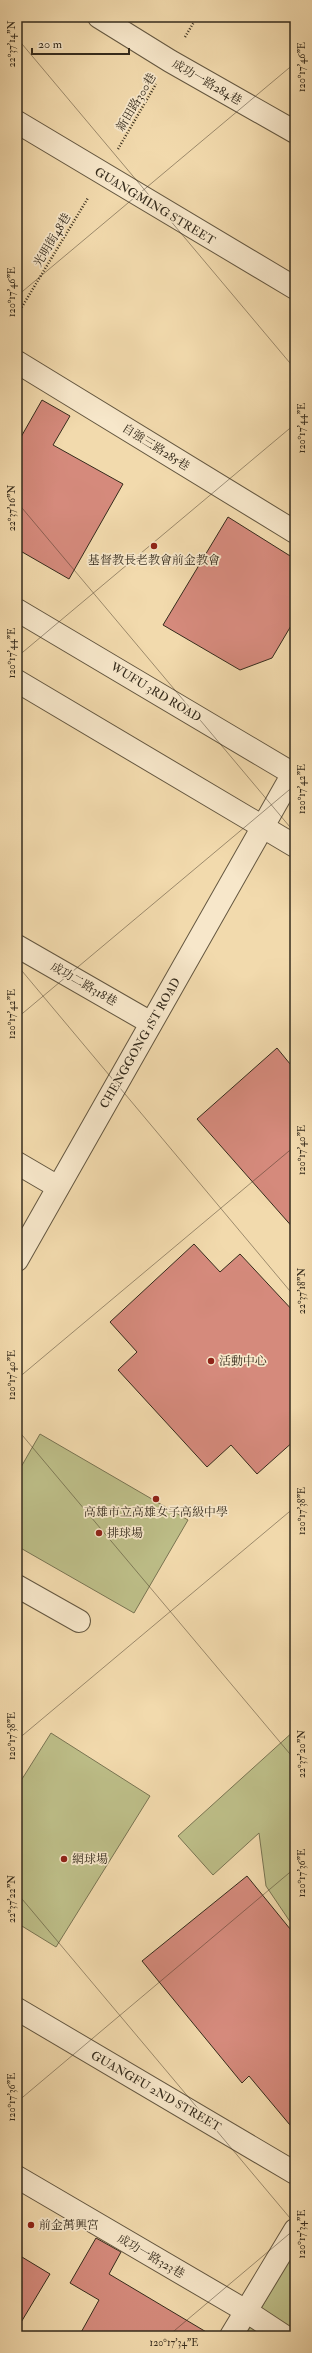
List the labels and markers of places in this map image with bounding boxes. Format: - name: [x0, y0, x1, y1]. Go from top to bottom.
- marker: 基督教長老教會前金教會: [149, 541, 159, 551]
- place label: 基督教長老教會前金教會: [88, 553, 220, 568]
- place label: 活動中心: [219, 1354, 267, 1369]
- marker: 活動中心: [206, 1356, 216, 1366]
- marker: 高雄市立高雄女子高級中學: [151, 1494, 161, 1504]
- place label: 高雄市立高雄女子高級中學: [84, 1505, 228, 1520]
- place label: 排球場: [107, 1526, 143, 1541]
- marker: 排球場: [94, 1528, 104, 1538]
- place label: 網球場: [72, 1852, 108, 1867]
- marker: 網球場: [59, 1854, 69, 1864]
- place label: 前金萬興宮: [39, 2218, 99, 2233]
- marker: 前金萬興宮: [26, 2220, 36, 2230]

